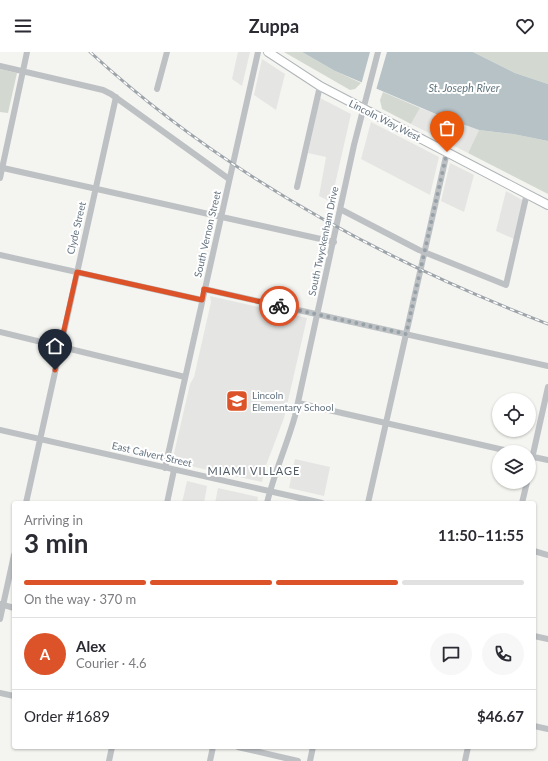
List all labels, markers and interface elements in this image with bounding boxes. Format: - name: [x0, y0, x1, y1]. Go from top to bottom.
- icon: menu: [12, 15, 34, 37]
- text: Zuppa: [249, 15, 299, 37]
- icon: heart: [514, 15, 536, 37]
- water label: St. Joseph River: [429, 81, 500, 94]
- street label: Lincoln Way West: [347, 97, 423, 143]
- pin: [430, 111, 464, 152]
- icon: bag: [436, 117, 458, 139]
- street label: South Twyckenham Drive: [306, 185, 340, 297]
- street label: South Vernon Street: [191, 189, 223, 279]
- street label: Clyde Street: [64, 200, 88, 256]
- courier: [259, 286, 299, 326]
- icon: bike: [268, 295, 290, 317]
- pin: [38, 329, 72, 370]
- icon: home: [44, 335, 66, 357]
- school or university icon: Lincoln Elementary School: [224, 388, 250, 414]
- place label: Lincoln Elementary School: [252, 389, 334, 413]
- map controls: [492, 393, 536, 489]
- button: locate: [492, 393, 536, 437]
- street label: East Calvert Street: [111, 439, 193, 469]
- button: layers: [492, 445, 536, 489]
- district label: MIAMI VILLAGE: [208, 464, 300, 477]
- text: Arriving in: [24, 512, 83, 528]
- text: 11:50–11:55: [438, 526, 524, 544]
- text: 3 min: [24, 527, 88, 559]
- text: On the way · 370 m: [24, 591, 136, 607]
- button: chat: [430, 633, 472, 675]
- button: phone: [482, 633, 524, 675]
- text: Alex: [76, 637, 106, 655]
- text: A: [40, 645, 50, 663]
- text: Courier · 4.6: [76, 655, 147, 671]
- text: Order #1689: [24, 707, 110, 725]
- text: $46.67: [477, 707, 524, 725]

